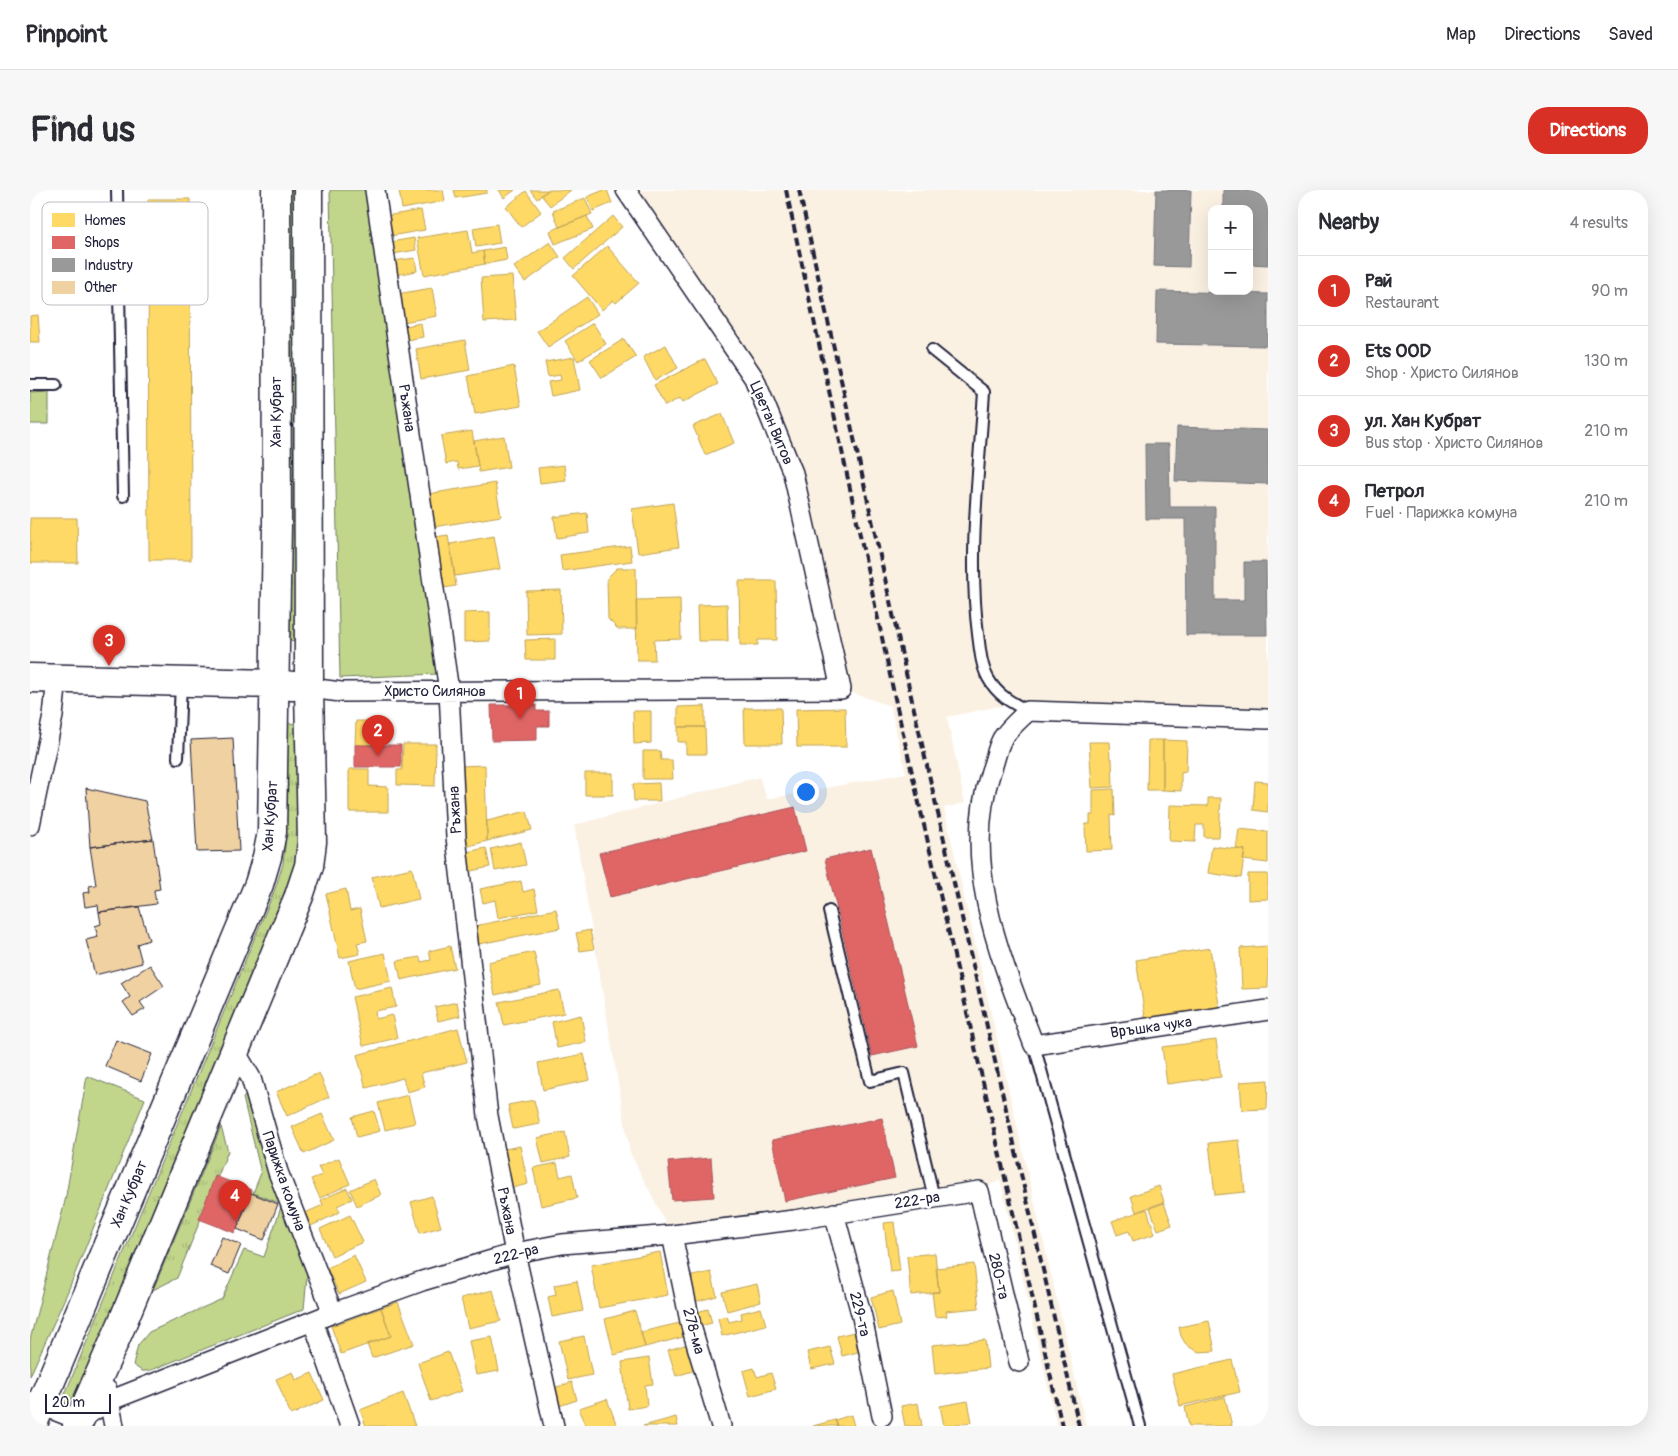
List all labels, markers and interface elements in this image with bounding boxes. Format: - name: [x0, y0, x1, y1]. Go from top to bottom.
- text: Pinpoint: [25, 20, 107, 49]
- text: Map: [1446, 23, 1476, 46]
- text: Directions: [1504, 23, 1580, 46]
- text: Saved: [1608, 23, 1653, 46]
- button: Directions: [1528, 107, 1648, 154]
- text: Find us: [30, 108, 135, 152]
- legend: [42, 202, 208, 305]
- map controls: [1208, 205, 1253, 295]
- button: +: [1208, 205, 1253, 250]
- text: Nearby: [1318, 209, 1379, 236]
- text: Homes: [84, 212, 126, 229]
- text: 4 results: [1570, 213, 1628, 233]
- text: Shops: [84, 234, 120, 251]
- button: −: [1208, 250, 1253, 295]
- text: Industry: [84, 257, 133, 274]
- text: Рай: [1365, 269, 1392, 293]
- text: Other: [84, 279, 117, 296]
- text: 1: [1331, 281, 1337, 301]
- text: 90 m: [1591, 281, 1628, 301]
- text: Restaurant: [1365, 293, 1439, 313]
- text: Ets OOD: [1365, 339, 1431, 363]
- text: 2: [1330, 351, 1338, 371]
- text: 130 m: [1584, 351, 1628, 371]
- text: Shop · Христо Силянов: [1365, 363, 1519, 383]
- street label: Хан Кубрат: [267, 376, 286, 447]
- street label: Цветан Витов: [745, 379, 798, 468]
- street label: Ръжана: [394, 383, 419, 433]
- text: ул. Хан Кубрат: [1365, 409, 1481, 433]
- text: 3: [1330, 421, 1338, 441]
- text: 210 m: [1584, 421, 1628, 441]
- text: Bus stop · Христо Силянов: [1365, 433, 1543, 453]
- text: Петрол: [1365, 479, 1424, 503]
- text: 4: [1329, 491, 1339, 511]
- text: 210 m: [1584, 491, 1628, 511]
- text: Fuel · Парижка комуна: [1365, 503, 1517, 523]
- pin: 3: [93, 625, 125, 666]
- pin: 1: [504, 678, 536, 719]
- street label: Христо Силянов: [384, 682, 486, 701]
- pin: 2: [362, 715, 394, 756]
- street label: Хан Кубрат: [259, 779, 282, 852]
- your location: [793, 779, 819, 805]
- street label: Ръжана: [445, 786, 466, 834]
- street label: Връшка чука: [1109, 1012, 1193, 1043]
- street label: Парижка комуна: [258, 1129, 309, 1233]
- street label: Хан Кубрат: [107, 1157, 152, 1231]
- pin: 4: [219, 1180, 251, 1221]
- street label: Ръжана: [493, 1186, 520, 1236]
- street label: 222-ра: [893, 1188, 941, 1213]
- street label: 222-ра: [492, 1240, 541, 1269]
- street label: 280-та: [984, 1251, 1013, 1301]
- street label: 229-та: [845, 1290, 874, 1338]
- street label: 278-ма: [678, 1306, 709, 1356]
- scale bar: [45, 1391, 111, 1414]
- text: 20 m: [52, 1394, 85, 1411]

